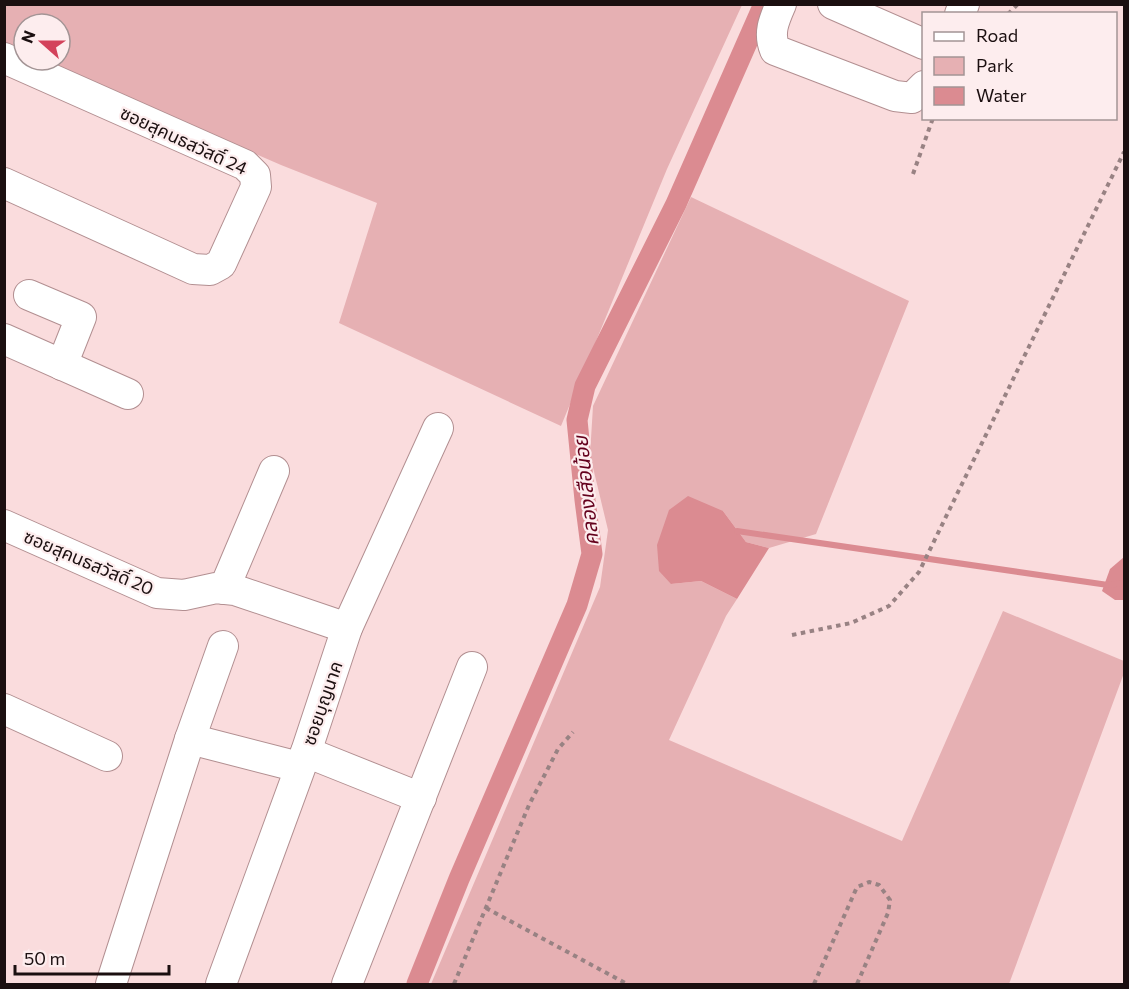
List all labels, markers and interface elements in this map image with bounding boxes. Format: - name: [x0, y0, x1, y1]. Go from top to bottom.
- north arrow: [12, 12, 72, 72]
- legend: [922, 12, 1117, 120]
- text: Road: [976, 24, 1018, 46]
- text: N: [17, 27, 39, 45]
- text: Park: [976, 54, 1014, 76]
- text: Water: [976, 84, 1027, 106]
- street label: ซอยสุคนธสวัสดิ์ 24: [117, 101, 251, 180]
- water label: คลองเสือน้อย: [567, 433, 603, 547]
- street label: ซอยสุคนธสวัสดิ์ 20: [20, 525, 157, 600]
- street label: ซอยบุญนาค: [297, 658, 348, 748]
- scale bar: [15, 938, 170, 976]
- text: 50 m: [24, 947, 65, 969]

